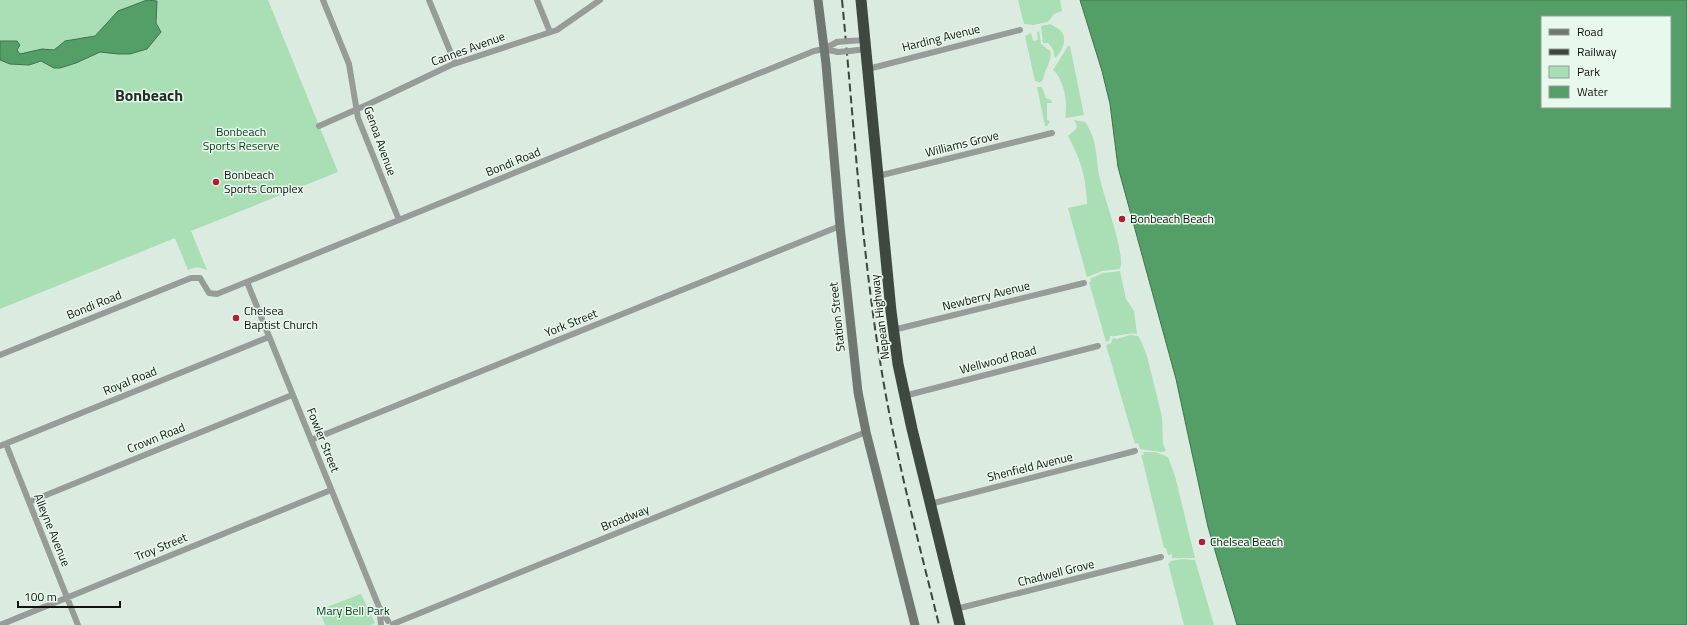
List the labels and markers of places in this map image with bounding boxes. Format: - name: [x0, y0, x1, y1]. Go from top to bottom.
- place label: Bonbeach Sports Complex: [224, 165, 304, 198]
- marker: Bonbeach Sports Complex: [211, 177, 221, 187]
- place label: Bonbeach Beach: [1130, 209, 1214, 228]
- marker: Bonbeach Beach: [1117, 214, 1127, 224]
- place label: Chelsea Baptist Church: [244, 301, 318, 334]
- marker: Chelsea Baptist Church: [231, 313, 241, 323]
- place label: Chelsea Beach: [1210, 532, 1283, 551]
- marker: Chelsea Beach: [1197, 537, 1207, 547]

